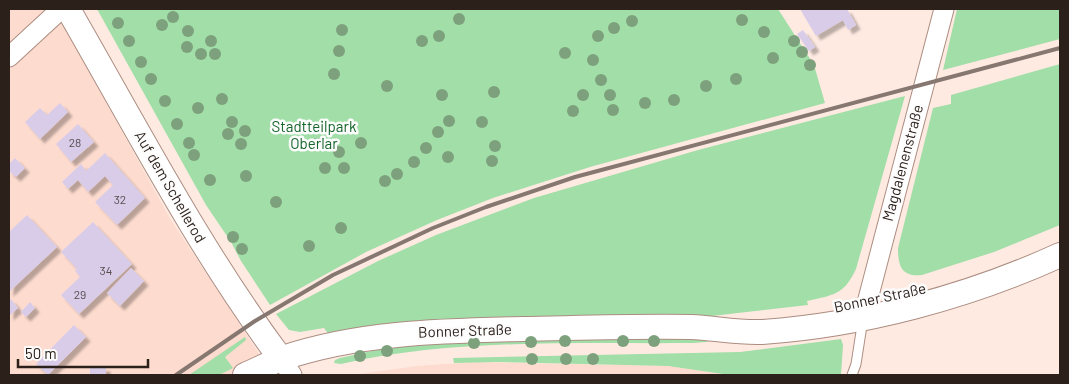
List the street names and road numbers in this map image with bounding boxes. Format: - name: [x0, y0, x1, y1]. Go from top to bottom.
- street label: Magdalenenstraße: [878, 103, 926, 223]
- street label: Auf dem Schellerod: [132, 127, 210, 246]
- street label: Bonner Straße: [832, 278, 928, 316]
- street label: Bonner Straße: [418, 319, 512, 341]

